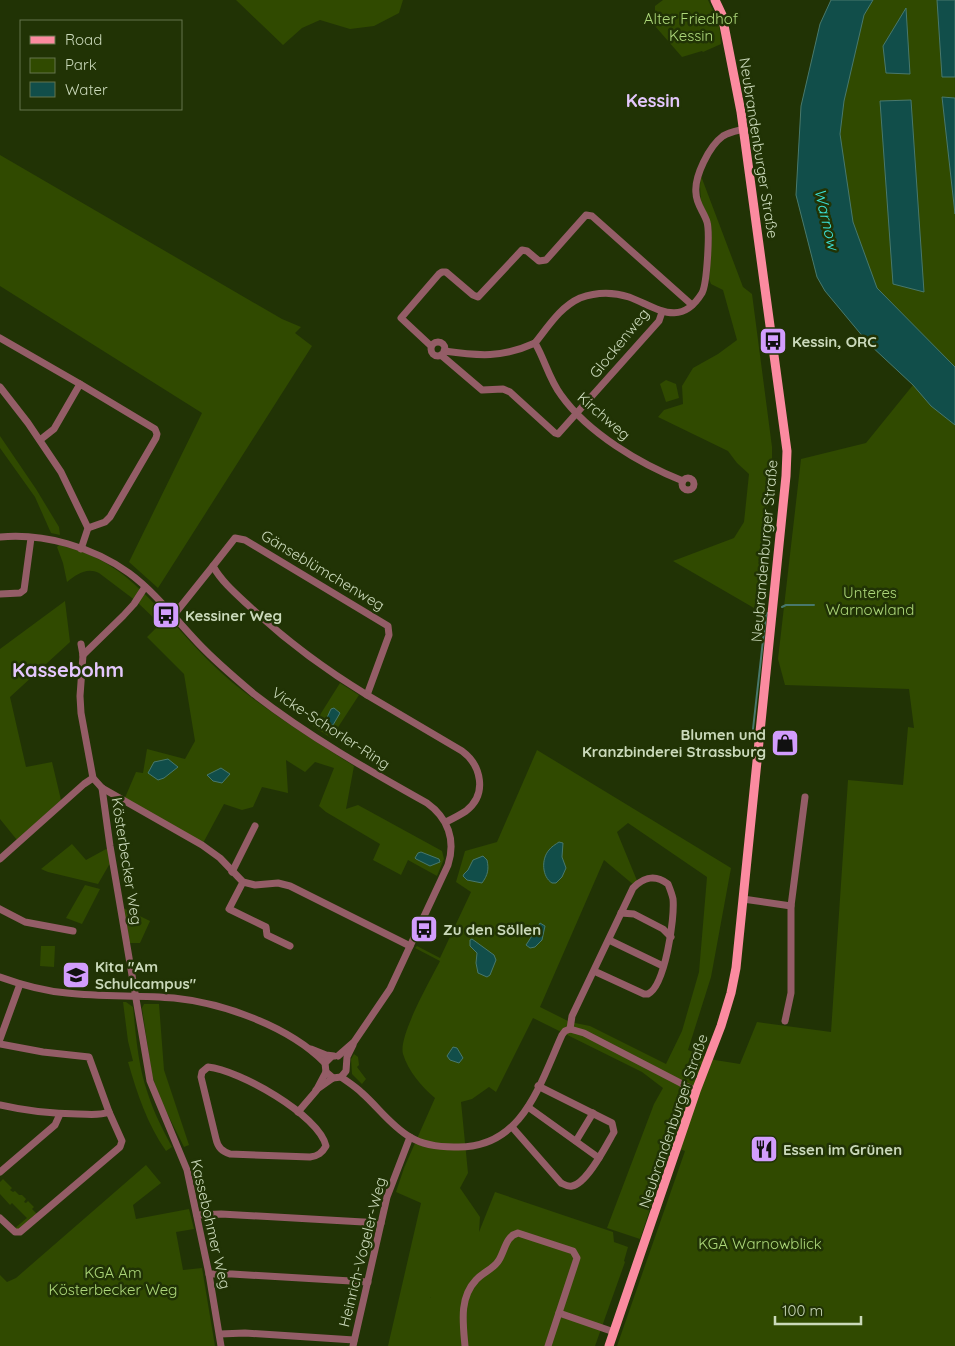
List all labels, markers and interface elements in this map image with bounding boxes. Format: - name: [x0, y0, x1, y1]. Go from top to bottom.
- park label: Alter Friedhof Kessin: [644, 9, 739, 45]
- legend: [20, 20, 182, 110]
- text: Road: [65, 30, 102, 49]
- text: Park: [65, 55, 97, 74]
- street label: Neubrandenburger Straße: [735, 56, 783, 240]
- text: Water: [65, 80, 108, 99]
- district label: Kessin: [626, 89, 680, 112]
- water label: Warnow: [810, 186, 844, 253]
- street label: Glockenweg: [585, 304, 653, 382]
- bus stop icon: Kessin, ORC: [758, 326, 788, 356]
- place label: Kessin, ORC: [792, 332, 877, 351]
- street label: Kirchweg: [574, 388, 634, 444]
- street label: Neubrandenburger Straße: [747, 459, 781, 643]
- street label: Gänseblümchenweg: [258, 526, 388, 614]
- park label: Unteres Warnowland: [826, 583, 914, 619]
- bus stop icon: Kessiner Weg: [151, 600, 181, 630]
- place label: Kessiner Weg: [185, 606, 282, 625]
- district label: Kassebohm: [12, 657, 124, 682]
- street label: Vicke-Schorler-Ring: [268, 683, 394, 773]
- place label: Blumen und Kranzbinderei Strassburg: [582, 725, 766, 761]
- shop icon: Blumen und Kranzbinderei Strassburg: [770, 728, 800, 758]
- street label: Kösterbecker Weg: [108, 796, 146, 926]
- bus stop icon: Zu den Söllen: [409, 914, 439, 944]
- place label: Zu den Söllen: [443, 920, 541, 939]
- place label: Kita "Am Schulcampus": [95, 957, 197, 993]
- school or university icon: Kita "Am Schulcampus": [61, 960, 91, 990]
- street label: Neubrandenburger Straße: [634, 1031, 712, 1211]
- restaurant icon: Essen im Grünen: [749, 1134, 779, 1164]
- place label: Essen im Grünen: [783, 1140, 902, 1159]
- street label: Kassebohmer Weg: [187, 1157, 235, 1291]
- street label: Heinrich-Vogeler-Weg: [334, 1175, 390, 1329]
- park label: KGA Warnowblick: [698, 1234, 822, 1253]
- park label: KGA Am Kösterbecker Weg: [49, 1263, 177, 1299]
- scale bar: [775, 1294, 861, 1326]
- text: 100 m: [782, 1301, 823, 1320]

